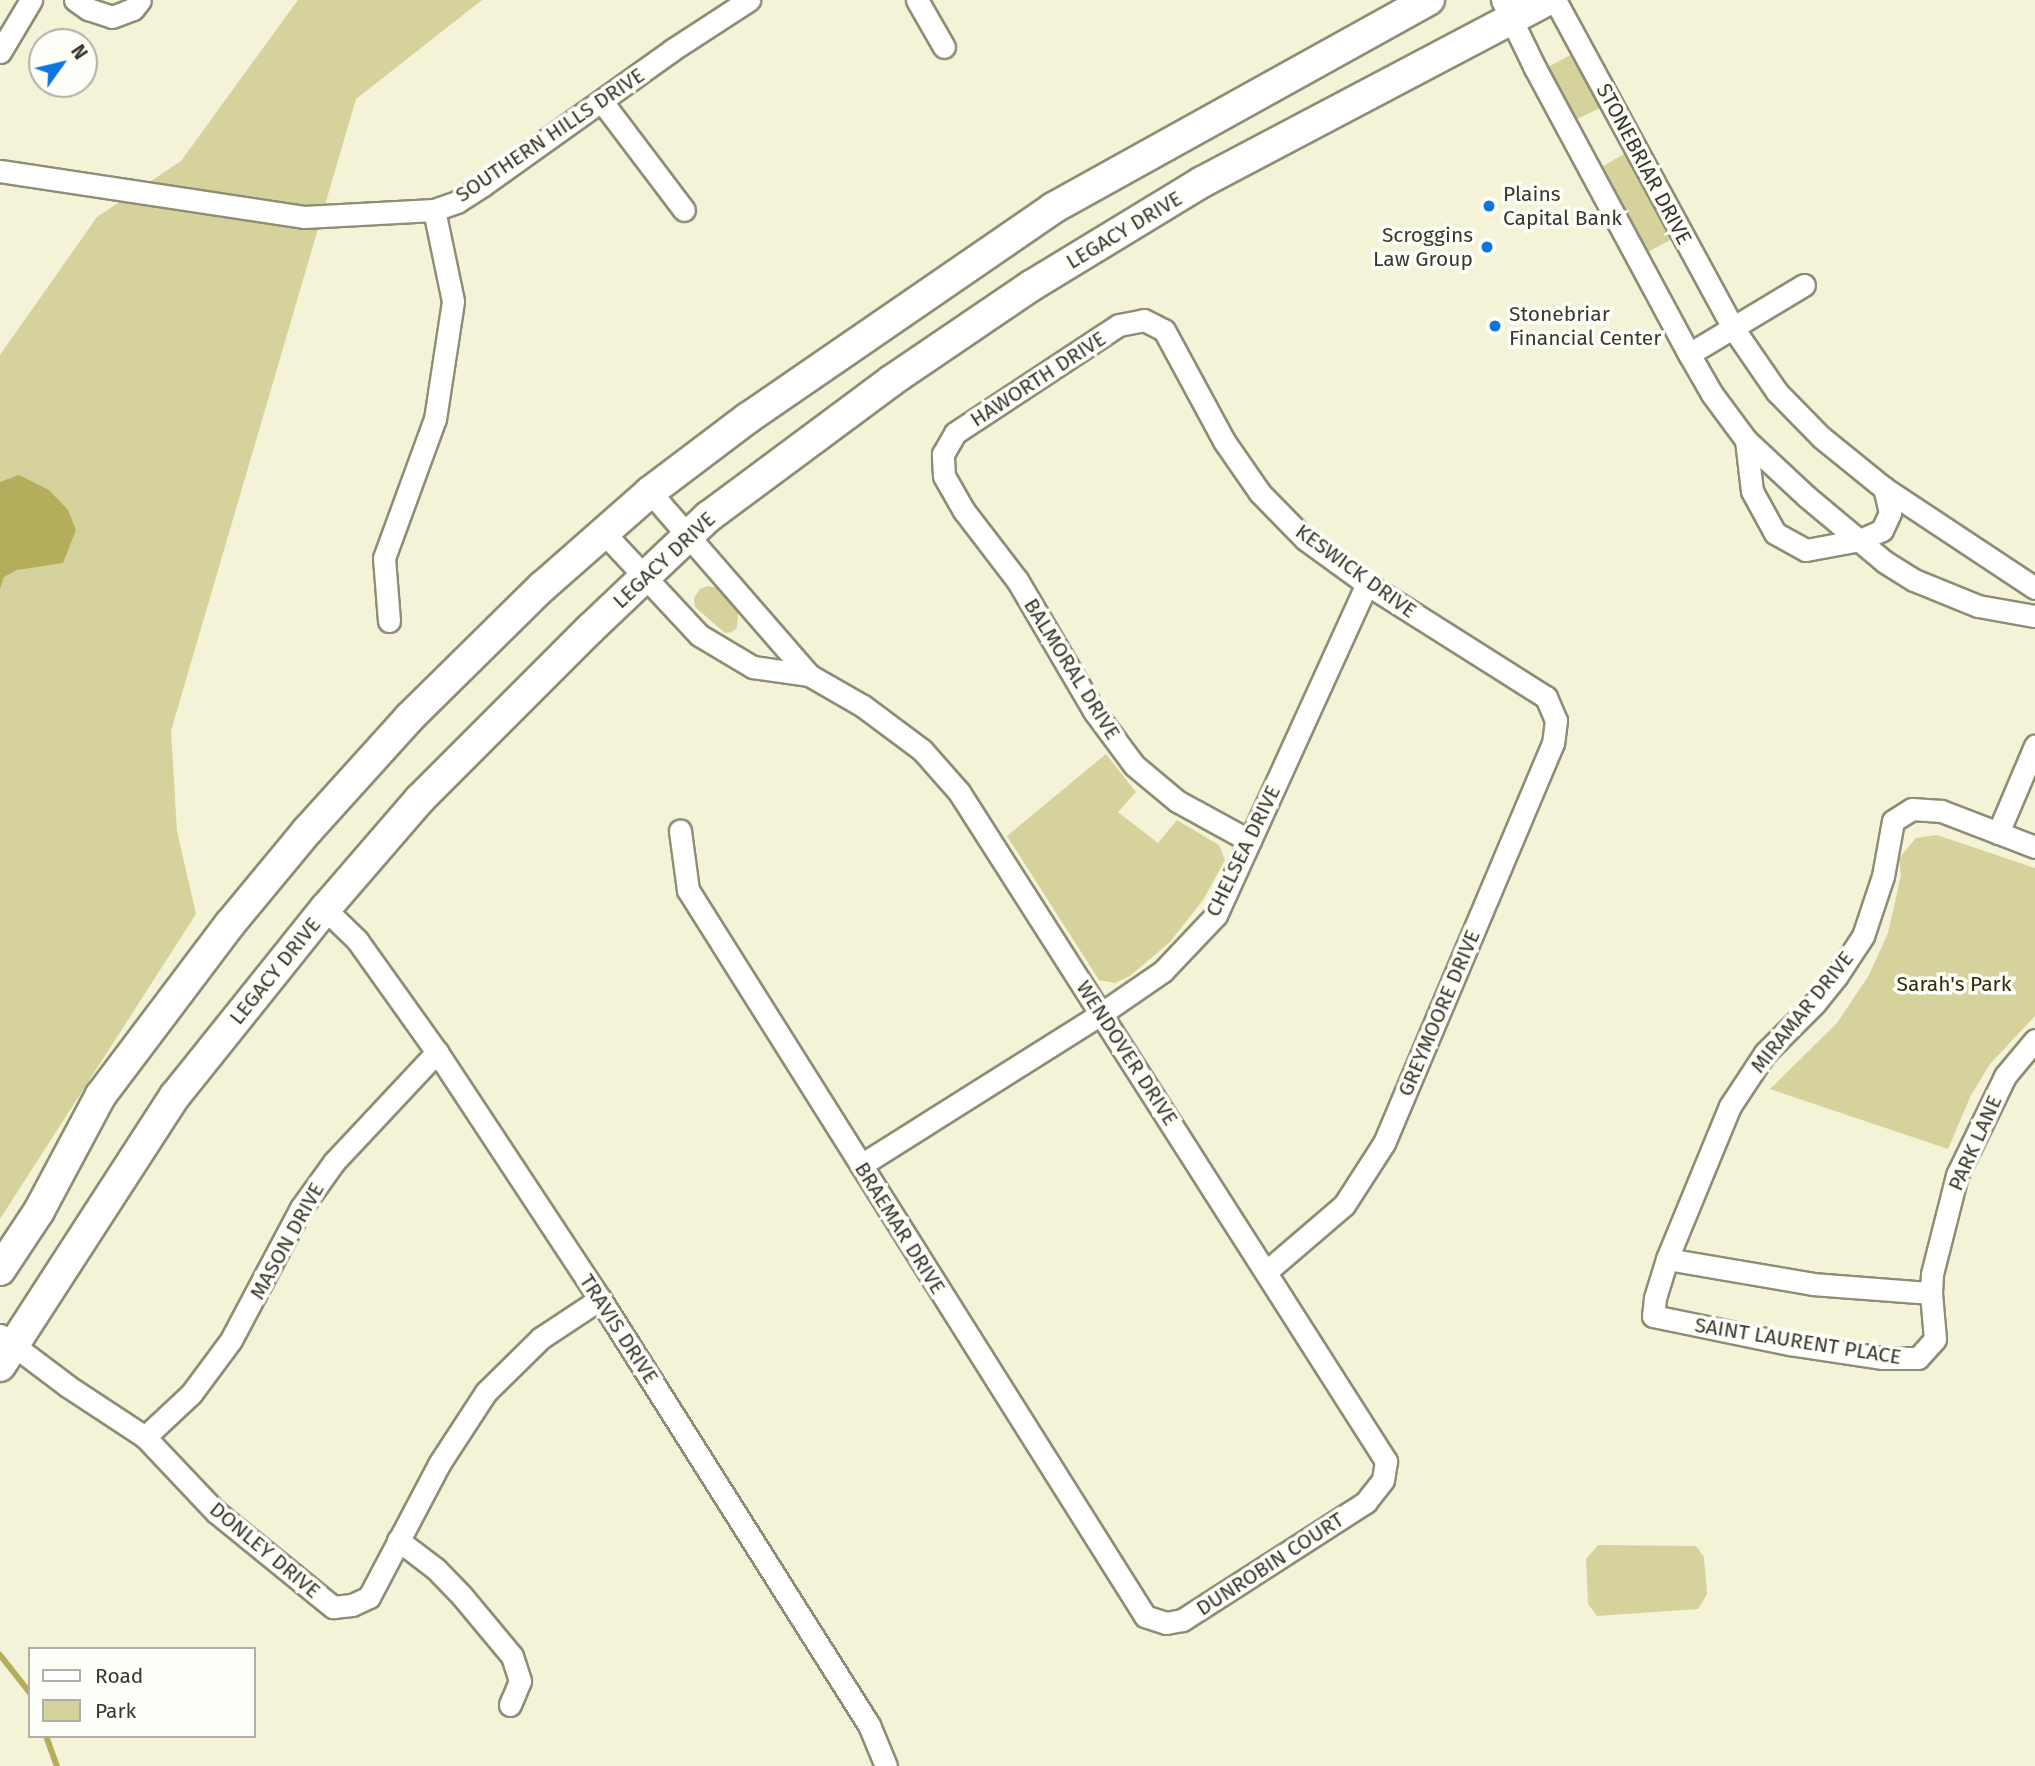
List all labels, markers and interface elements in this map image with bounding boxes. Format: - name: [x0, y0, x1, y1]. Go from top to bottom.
- north arrow: [28, 28, 98, 98]
- text: N: [66, 40, 92, 64]
- street label: SOUTHERN HILLS DRIVE: [451, 62, 649, 208]
- street label: STONEBRIAR DRIVE: [1591, 79, 1697, 249]
- place label: Plains Capital Bank: [1503, 181, 1622, 231]
- street label: LEGACY DRIVE: [1062, 186, 1186, 274]
- marker: Plains Capital Bank: [1481, 198, 1497, 214]
- place label: Scroggins Law Group: [1373, 222, 1473, 272]
- marker: Scroggins Law Group: [1479, 239, 1495, 255]
- place label: Stonebriar Financial Center: [1509, 301, 1661, 351]
- marker: Stonebriar Financial Center: [1487, 318, 1503, 334]
- street label: HAWORTH DRIVE: [966, 326, 1110, 432]
- street label: LEGACY DRIVE: [608, 506, 720, 614]
- street label: KESWICK DRIVE: [1291, 519, 1421, 623]
- street label: BALMORAL DRIVE: [1018, 594, 1126, 744]
- street label: CHELSEA DRIVE: [1200, 781, 1286, 921]
- street label: LEGACY DRIVE: [224, 912, 326, 1030]
- street label: GREYMOORE DRIVE: [1393, 926, 1485, 1100]
- street label: MIRAMAR DRIVE: [1745, 946, 1859, 1078]
- park label: Sarah's Park: [1897, 971, 2011, 997]
- street label: WENDOVER DRIVE: [1071, 976, 1183, 1130]
- street label: PARK LANE: [1943, 1091, 2007, 1195]
- street label: BRAEMAR DRIVE: [849, 1157, 951, 1299]
- street label: MASON DRIVE: [245, 1178, 329, 1304]
- street label: TRAVIS DRIVE: [574, 1270, 664, 1388]
- street label: SAINT LAURENT PLACE: [1693, 1312, 1903, 1370]
- street label: DONLEY DRIVE: [205, 1496, 325, 1604]
- street label: DUNROBIN COURT: [1192, 1507, 1348, 1621]
- legend: [28, 1647, 256, 1738]
- text: Road: [95, 1663, 143, 1689]
- text: Park: [95, 1698, 136, 1724]

